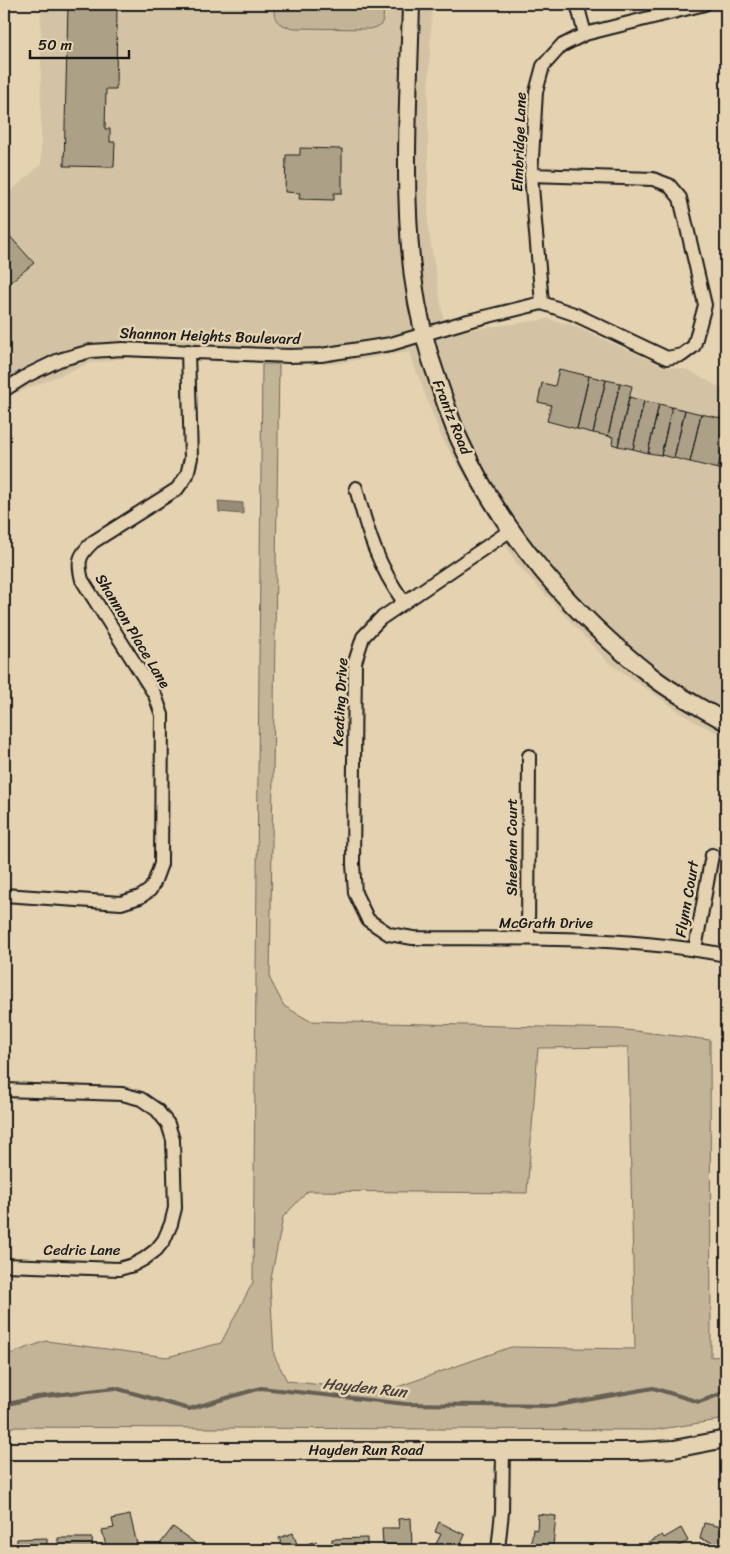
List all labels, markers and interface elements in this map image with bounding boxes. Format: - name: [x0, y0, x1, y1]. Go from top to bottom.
- scale bar: [30, 28, 129, 60]
- text: 50 m: [38, 32, 73, 58]
- street label: Elmbridge Lane: [504, 91, 534, 192]
- street label: Shannon Heights Boulevard: [119, 320, 302, 352]
- street label: Frantz Road: [425, 375, 479, 460]
- street label: Shannon Place Lane: [88, 568, 178, 694]
- street label: Keating Drive: [325, 657, 355, 747]
- street label: Sheehan Court: [499, 798, 525, 896]
- street label: Flynn Court: [667, 858, 707, 939]
- street label: McGrath Drive: [499, 910, 593, 936]
- street label: Cedric Lane: [44, 1237, 121, 1263]
- water label: Hayden Run: [322, 1369, 411, 1407]
- street label: Hayden Run Road: [309, 1437, 425, 1463]

